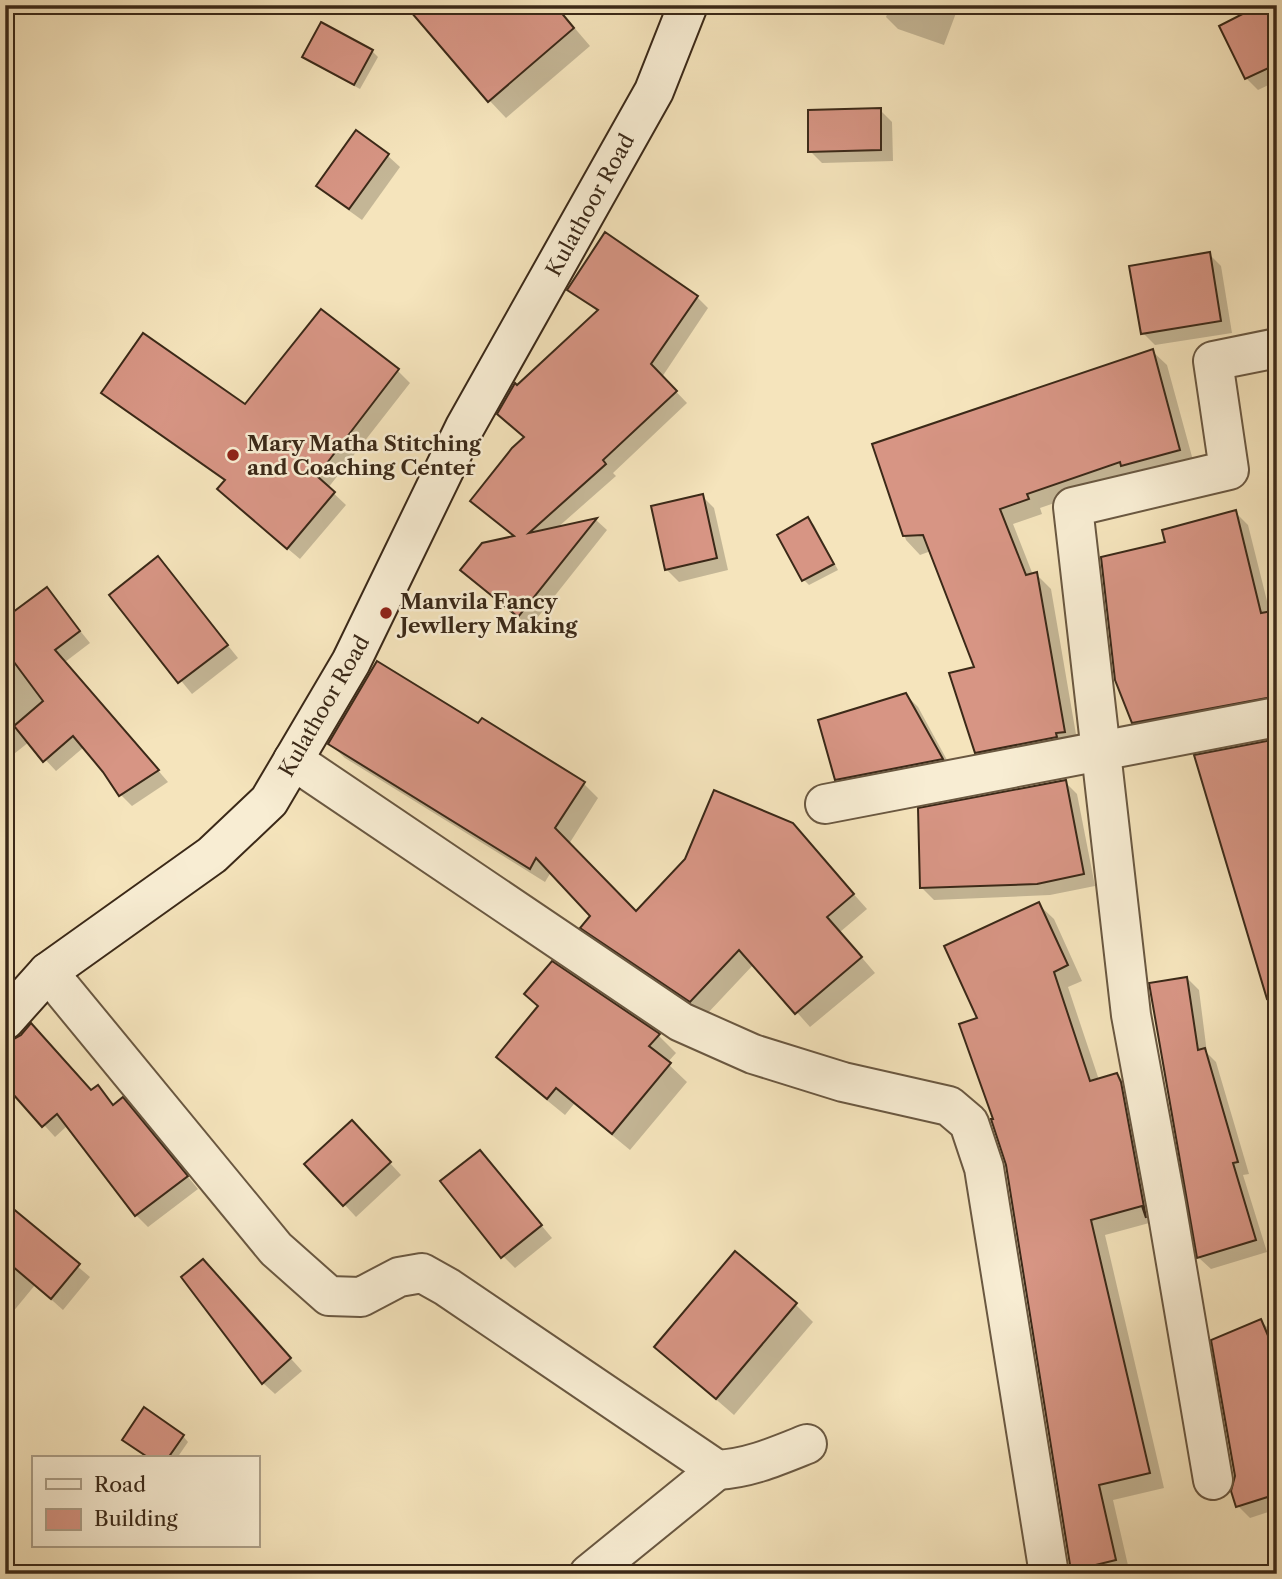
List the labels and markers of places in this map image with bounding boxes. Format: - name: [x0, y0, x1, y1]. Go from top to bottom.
- place label: Mary Matha Stitching and Coaching Center: [247, 431, 482, 480]
- marker: Mary Matha Stitching and Coaching Center: [225, 447, 241, 463]
- place label: Manvila Fancy Jewllery Making: [396, 589, 578, 638]
- marker: Manvila Fancy Jewllery Making: [378, 605, 394, 621]

